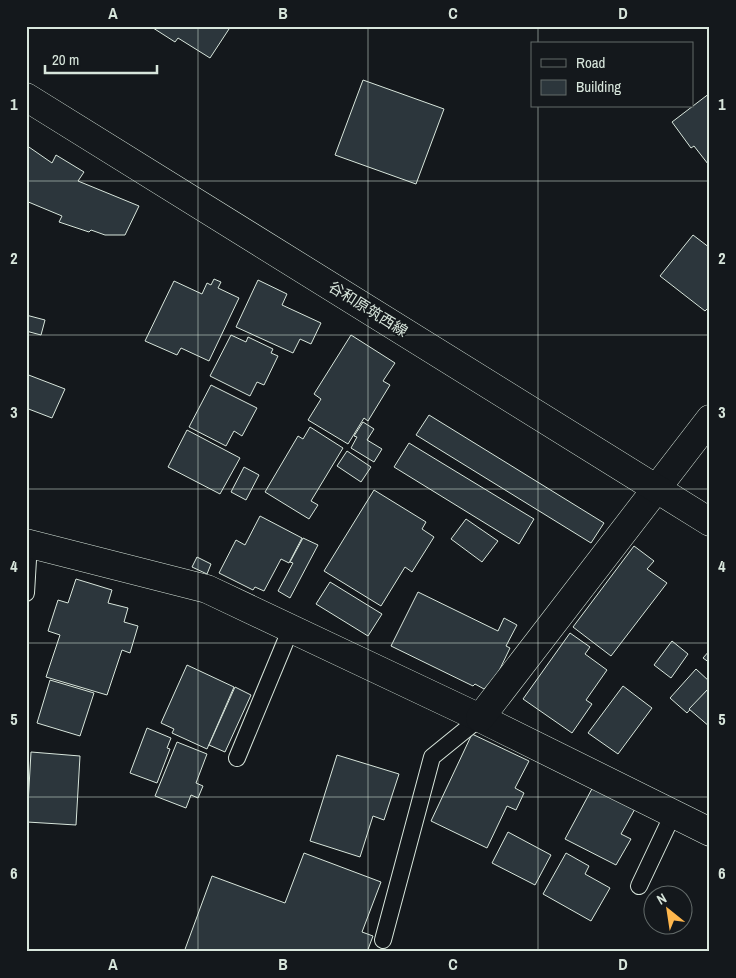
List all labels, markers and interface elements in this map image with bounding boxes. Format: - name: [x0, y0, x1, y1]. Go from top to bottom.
- text: A: [108, 2, 118, 24]
- text: B: [278, 2, 288, 24]
- text: C: [448, 2, 458, 24]
- text: D: [618, 2, 628, 24]
- scale bar: [45, 42, 158, 74]
- legend: [531, 42, 694, 108]
- text: 20 m: [52, 49, 79, 70]
- text: Road: [576, 52, 605, 73]
- text: Building: [576, 76, 621, 97]
- text: 1: [10, 93, 18, 115]
- text: 1: [718, 93, 726, 115]
- text: 2: [10, 247, 18, 269]
- text: 2: [718, 247, 726, 269]
- street label: 谷和原筑西線: [325, 276, 412, 341]
- text: 3: [10, 401, 18, 423]
- text: 3: [718, 401, 726, 423]
- text: 4: [10, 555, 18, 577]
- text: 4: [718, 555, 726, 577]
- text: 5: [10, 708, 18, 730]
- text: 5: [718, 708, 726, 730]
- text: 6: [10, 862, 18, 884]
- text: 6: [718, 862, 726, 884]
- north arrow: [644, 886, 694, 936]
- text: N: [653, 889, 670, 909]
- text: A: [108, 953, 118, 975]
- text: B: [278, 953, 288, 975]
- text: C: [448, 953, 458, 975]
- text: D: [618, 953, 628, 975]

